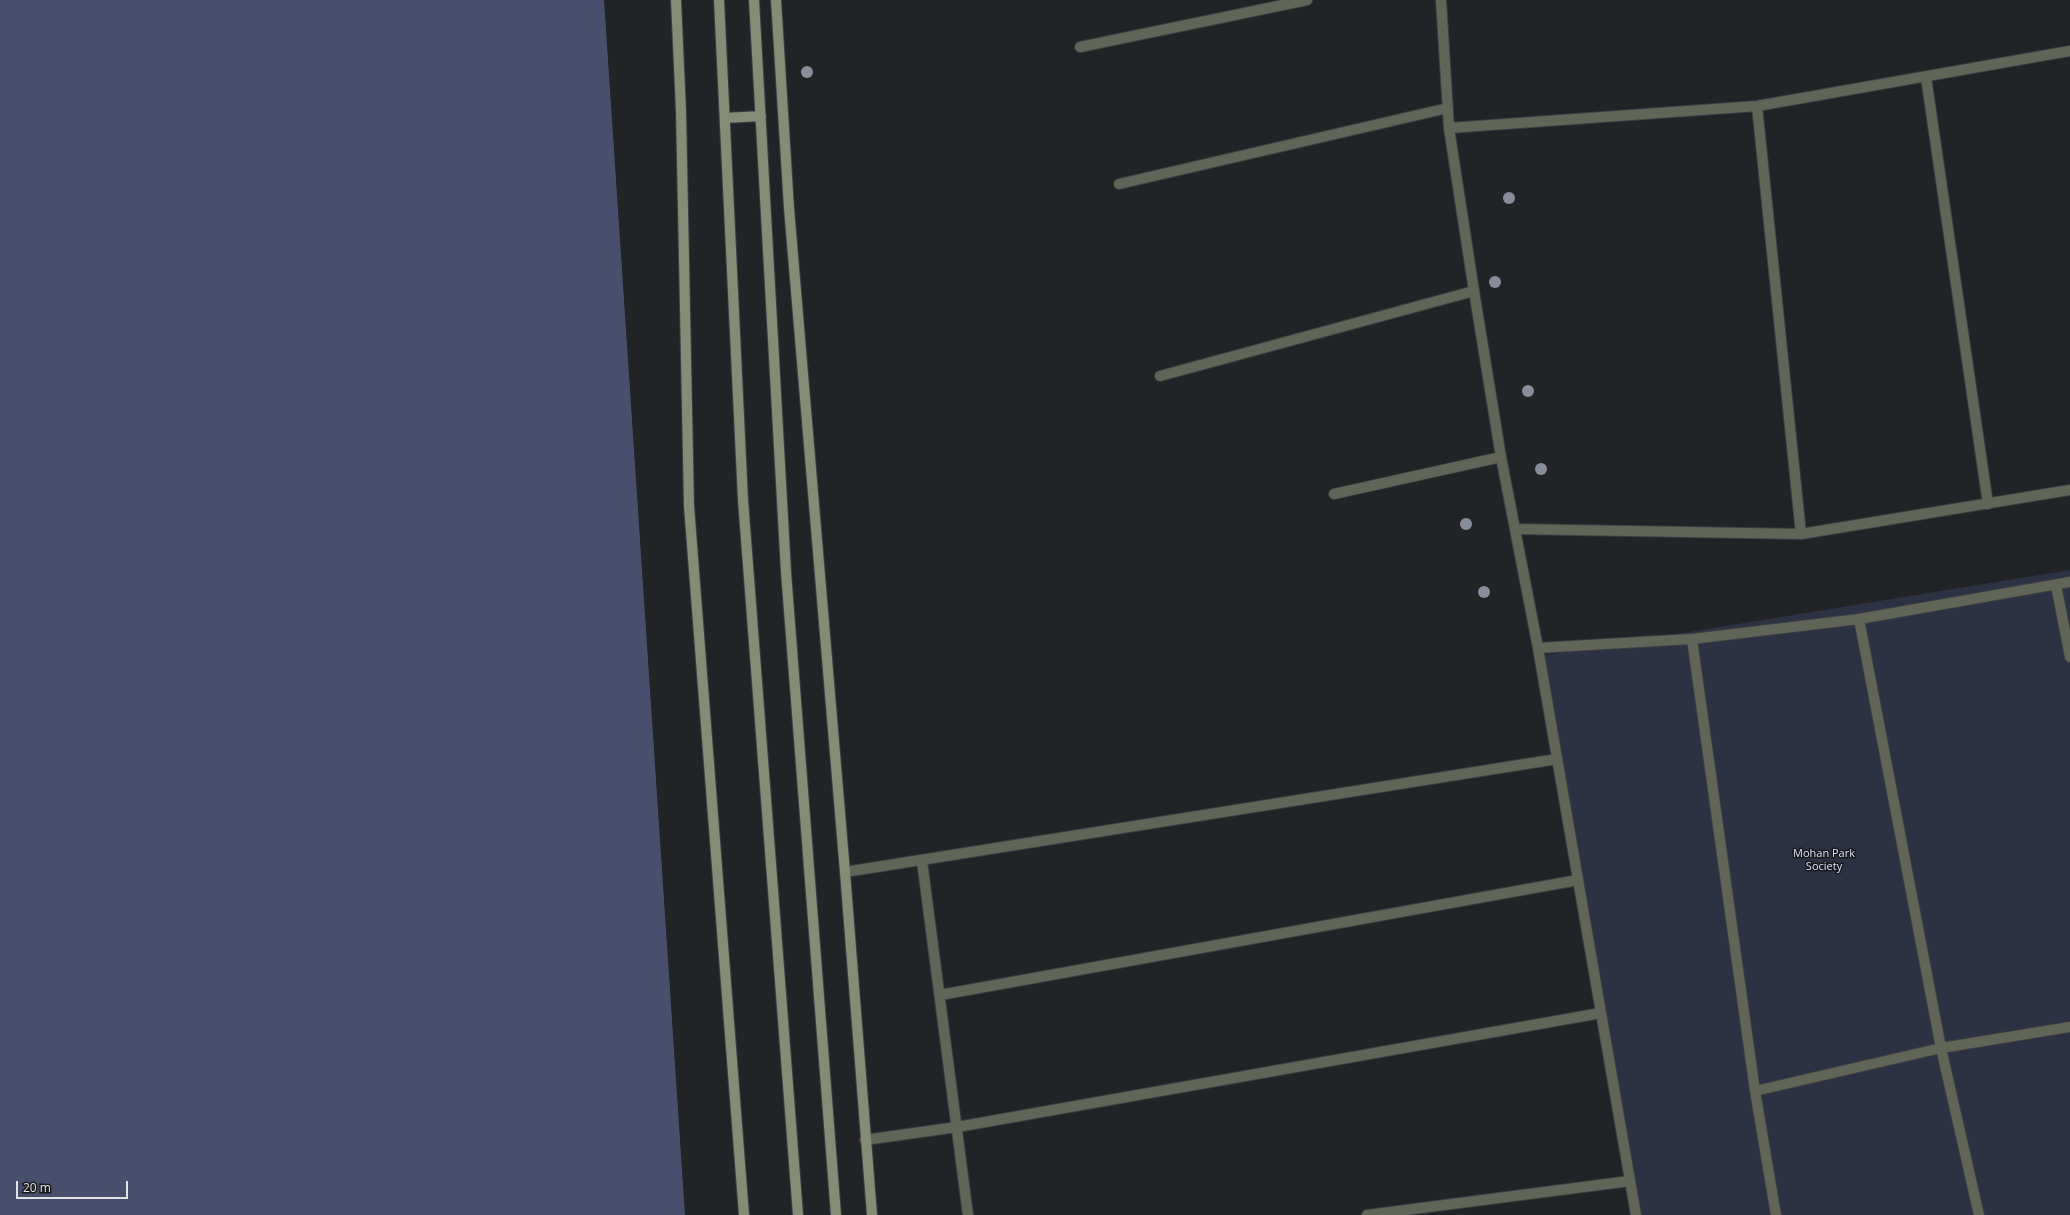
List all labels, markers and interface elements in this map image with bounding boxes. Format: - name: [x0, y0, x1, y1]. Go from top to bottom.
- park label: Mohan Park Society: [1793, 847, 1855, 873]
- scale bar: [18, 1173, 130, 1199]
- text: 20 m: [23, 1179, 51, 1196]

